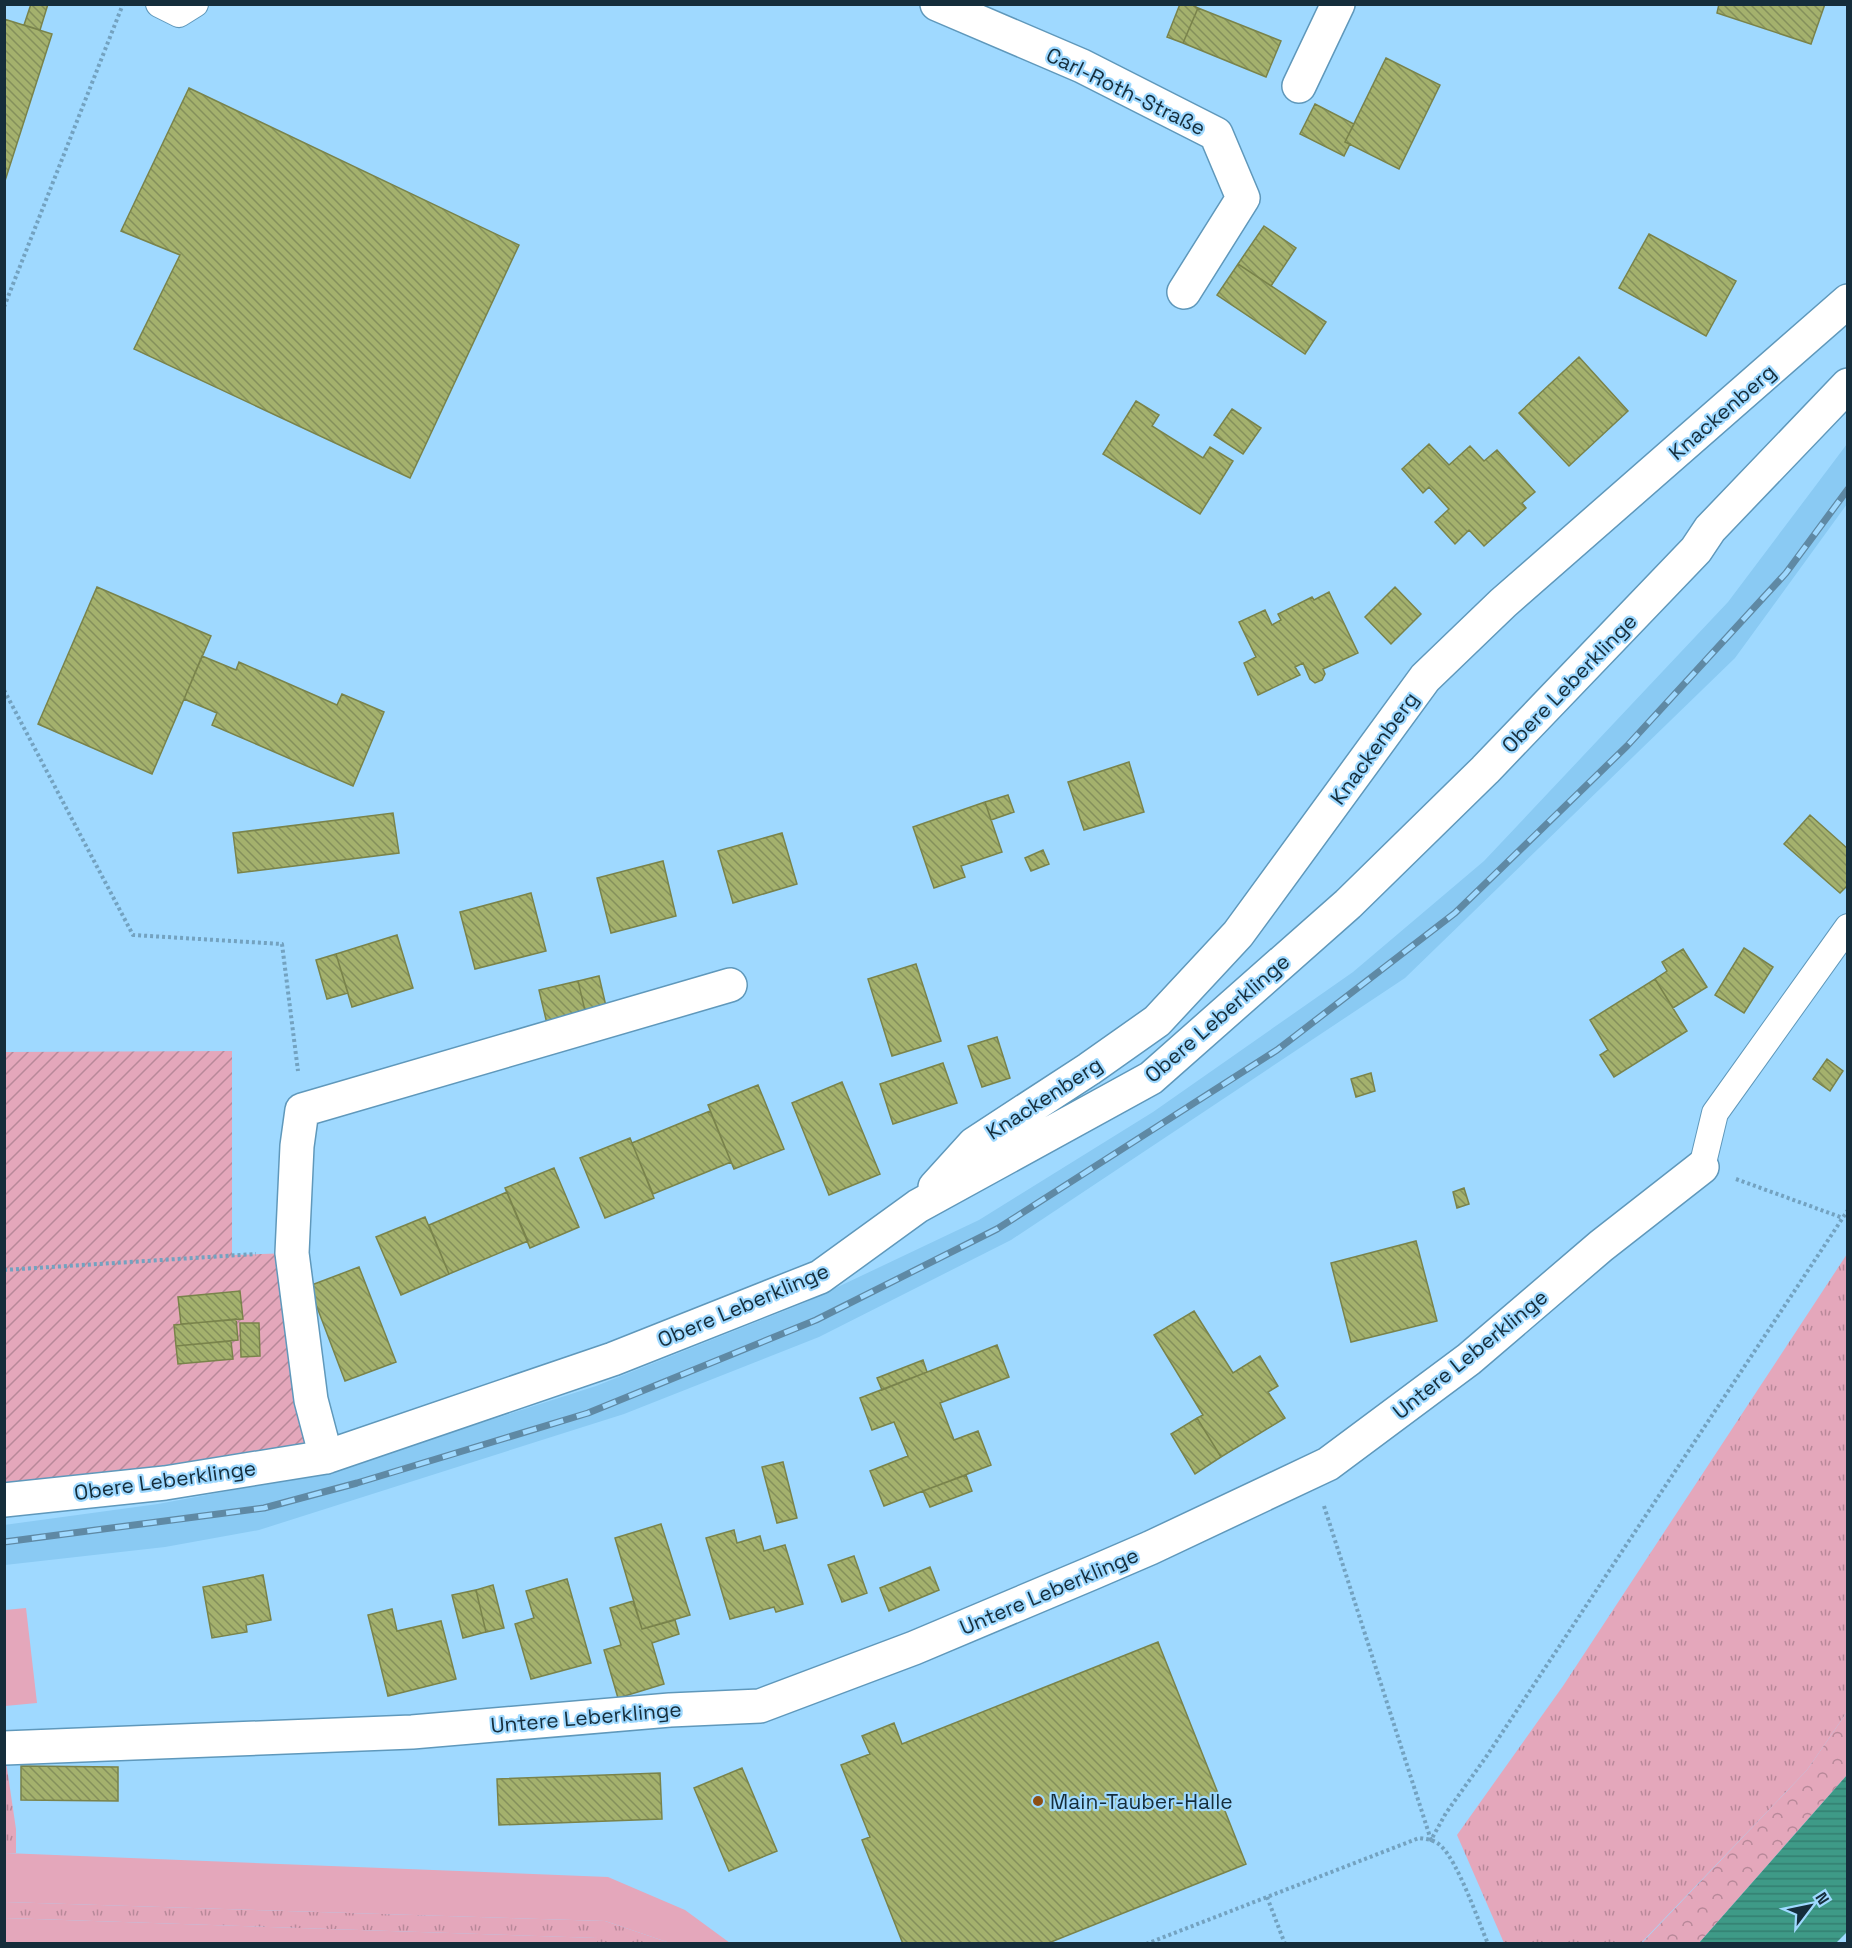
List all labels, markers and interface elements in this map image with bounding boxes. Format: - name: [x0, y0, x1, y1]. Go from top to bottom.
- street label: Carl-Roth-Straße: [1042, 41, 1210, 141]
- street label: Knackenberg: [1663, 358, 1781, 466]
- street label: Obere Leberklinge: [1496, 608, 1642, 758]
- street label: Knackenberg: [1324, 686, 1424, 810]
- street label: Obere Leberklinge: [1139, 948, 1295, 1088]
- street label: Knackenberg: [981, 1050, 1107, 1146]
- street label: Obere Leberklinge: [653, 1257, 833, 1353]
- street label: Untere Leberklinge: [1387, 1283, 1553, 1425]
- street label: Obere Leberklinge: [72, 1454, 258, 1506]
- street label: Untere Leberklinge: [955, 1541, 1143, 1641]
- street label: Untere Leberklinge: [489, 1695, 683, 1739]
- place label: Main-Tauber-Halle: [1050, 1788, 1233, 1815]
- marker: Main-Tauber-Halle: [1031, 1794, 1045, 1808]
- north arrow: [1780, 1876, 1840, 1936]
- text: N: [1811, 1888, 1834, 1908]

